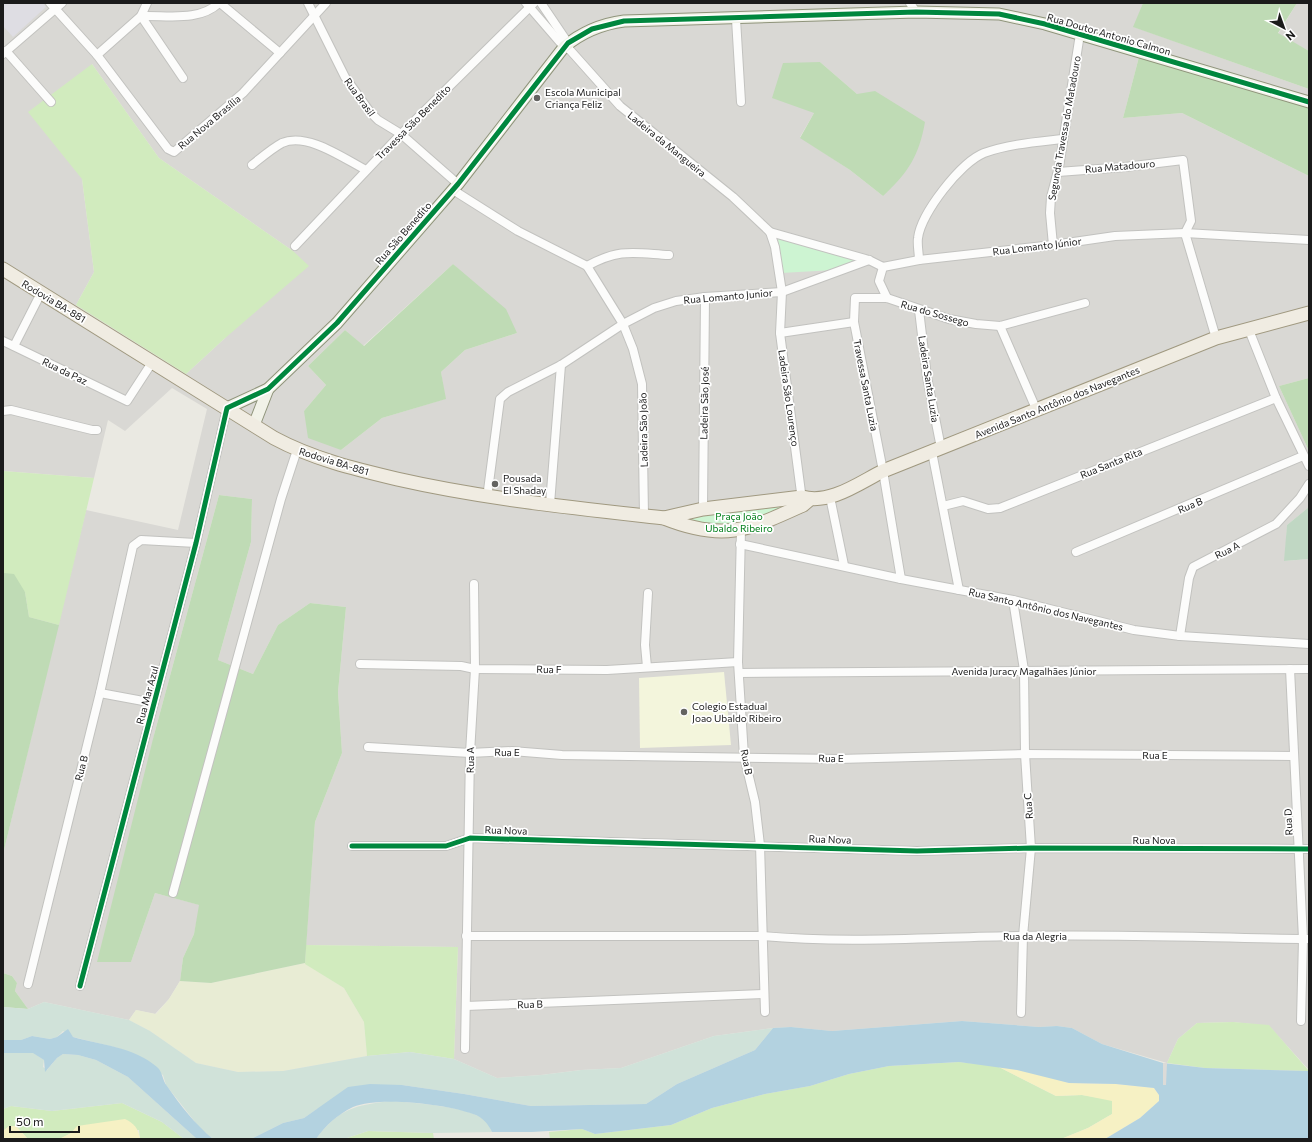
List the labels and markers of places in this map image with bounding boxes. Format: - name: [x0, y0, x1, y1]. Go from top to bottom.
- place label: Escola Municipal Criança Feliz: [545, 86, 621, 110]
- marker: Escola Municipal Criança Feliz: [532, 93, 542, 103]
- place label: Pousada El Shaday: [503, 472, 546, 496]
- marker: Pousada El Shaday: [490, 479, 500, 489]
- place label: Colegio Estadual Joao Ubaldo Ribeiro: [692, 700, 782, 724]
- marker: Colegio Estadual Joao Ubaldo Ribeiro: [679, 707, 689, 717]

